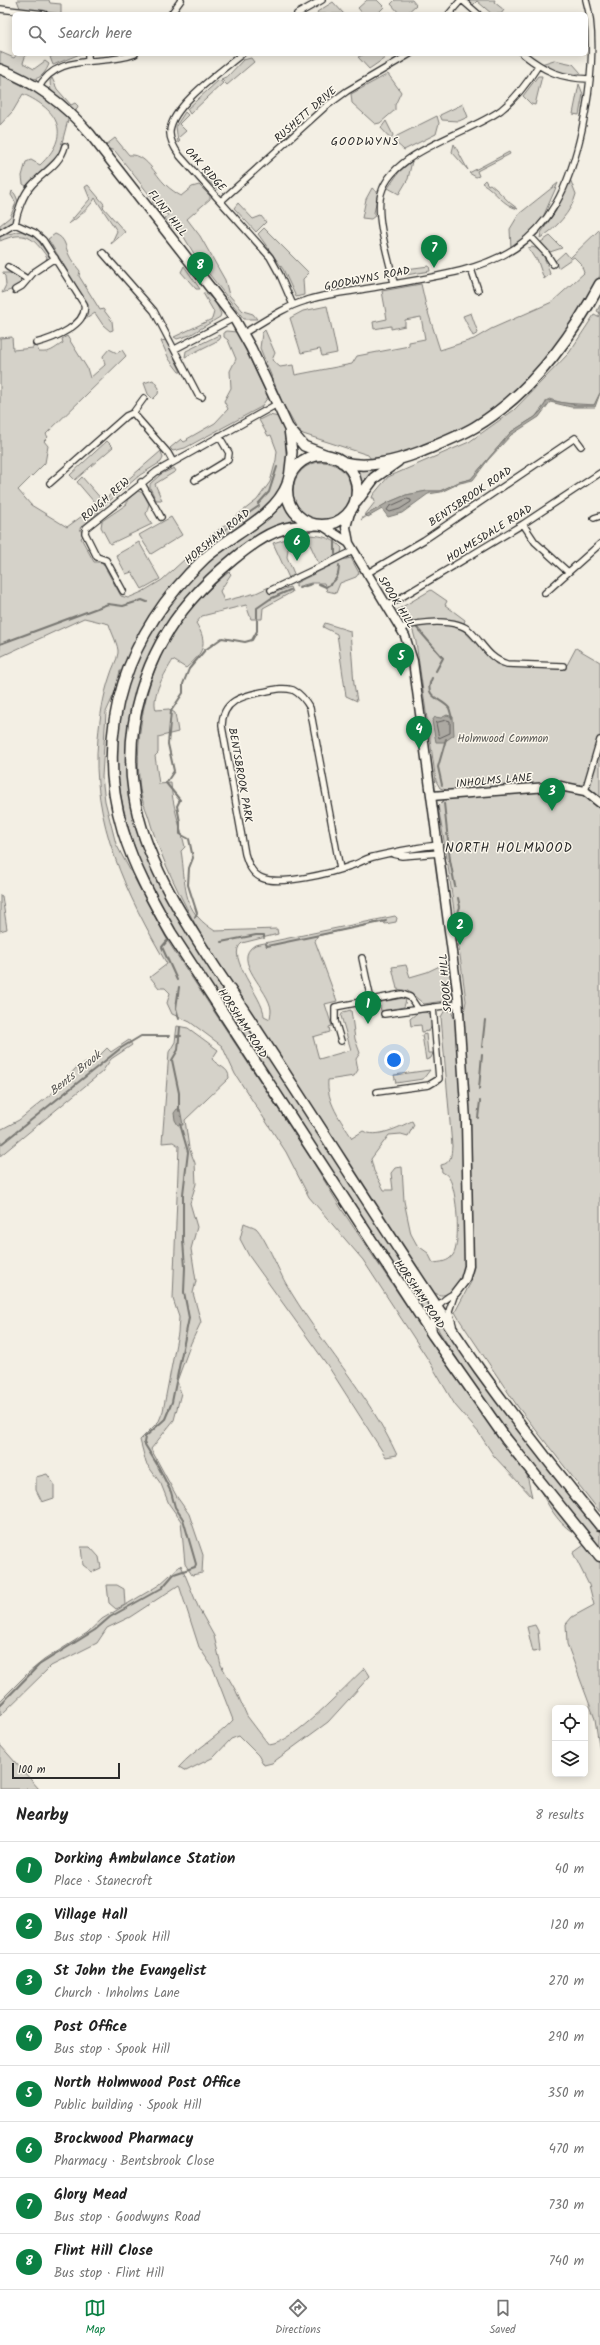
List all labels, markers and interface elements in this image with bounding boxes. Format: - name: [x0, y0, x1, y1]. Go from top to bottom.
- search box: [12, 12, 588, 56]
- text: Search here: [58, 22, 132, 46]
- icon: search: [26, 23, 48, 45]
- street label: RUSHETT DRIVE: [270, 82, 341, 147]
- district label: GOODWYNS: [331, 132, 399, 151]
- street label: OAK RIDGE: [180, 143, 231, 196]
- street label: FLINT HILL: [143, 186, 191, 241]
- pin: 7: [421, 235, 447, 268]
- pin: 8: [187, 252, 213, 285]
- street label: GOODWYNS ROAD: [323, 262, 412, 296]
- street label: BENTSBROOK ROAD: [425, 462, 516, 532]
- street label: ROUGH REW: [77, 473, 134, 526]
- street label: HOLMESDALE ROAD: [443, 500, 536, 568]
- street label: HORSHAM ROAD: [181, 504, 255, 569]
- pin: 6: [284, 528, 310, 561]
- street label: SPOOK HILL: [373, 573, 419, 632]
- pin: 5: [388, 643, 414, 676]
- pin: 4: [406, 716, 432, 749]
- street label: BENTSBROOK PARK: [223, 726, 257, 825]
- park label: Holmwood Common: [457, 730, 549, 748]
- street label: INHOLMS LANE: [455, 769, 534, 793]
- pin: 3: [539, 778, 565, 811]
- district label: NORTH HOLMWOOD: [445, 838, 573, 859]
- pin: 2: [447, 912, 473, 945]
- street label: SPOOK HILL: [434, 953, 458, 1013]
- street label: HORSHAM ROAD: [213, 985, 272, 1062]
- pin: 1: [355, 991, 381, 1024]
- water label: Bents Brook: [45, 1045, 107, 1100]
- your location: [384, 1050, 404, 1070]
- street label: HORSHAM ROAD: [389, 1256, 449, 1333]
- map controls: [552, 1705, 588, 1777]
- button: locate: [552, 1705, 588, 1741]
- button: layers: [552, 1741, 588, 1777]
- scale bar: [12, 1761, 120, 1780]
- text: 100 m: [18, 1761, 46, 1779]
- text: Nearby: [16, 1802, 68, 1829]
- text: 8 results: [535, 1805, 584, 1826]
- text: Dorking Ambulance Station: [54, 1847, 235, 1871]
- text: 1: [27, 1859, 31, 1880]
- text: 40 m: [555, 1859, 584, 1880]
- text: Place · Stanecroft: [54, 1871, 152, 1892]
- text: Village Hall: [54, 1903, 127, 1927]
- text: 2: [25, 1915, 33, 1936]
- text: 120 m: [550, 1915, 584, 1936]
- text: Bus stop · Spook Hill: [54, 1927, 170, 1948]
- text: St John the Evangelist: [54, 1959, 207, 1983]
- text: 3: [25, 1971, 33, 1992]
- text: 270 m: [548, 1971, 584, 1992]
- text: Church · Inholms Lane: [54, 1983, 180, 2004]
- text: Post Office: [54, 2015, 127, 2039]
- text: 4: [25, 2027, 33, 2048]
- text: 290 m: [548, 2027, 584, 2048]
- text: Bus stop · Spook Hill: [54, 2039, 170, 2060]
- text: North Holmwood Post Office: [54, 2071, 241, 2095]
- text: 5: [26, 2083, 32, 2104]
- text: 350 m: [548, 2083, 584, 2104]
- text: Public building · Spook Hill: [54, 2095, 201, 2116]
- text: Brockwood Pharmacy: [54, 2127, 193, 2151]
- text: 6: [25, 2139, 33, 2160]
- text: 470 m: [549, 2139, 584, 2160]
- text: Pharmacy · Bentsbrook Close: [54, 2151, 214, 2172]
- text: Glory Mead: [54, 2183, 127, 2207]
- text: 7: [26, 2195, 32, 2216]
- text: 730 m: [549, 2195, 584, 2216]
- text: Bus stop · Goodwyns Road: [54, 2207, 200, 2228]
- text: Flint Hill Close: [54, 2239, 153, 2263]
- text: 8: [25, 2251, 33, 2272]
- text: 740 m: [549, 2251, 584, 2272]
- text: Bus stop · Flint Hill: [54, 2263, 164, 2284]
- tab: Map: [84, 2297, 106, 2339]
- tab: Directions: [275, 2297, 321, 2339]
- tab: Saved: [490, 2297, 516, 2339]

